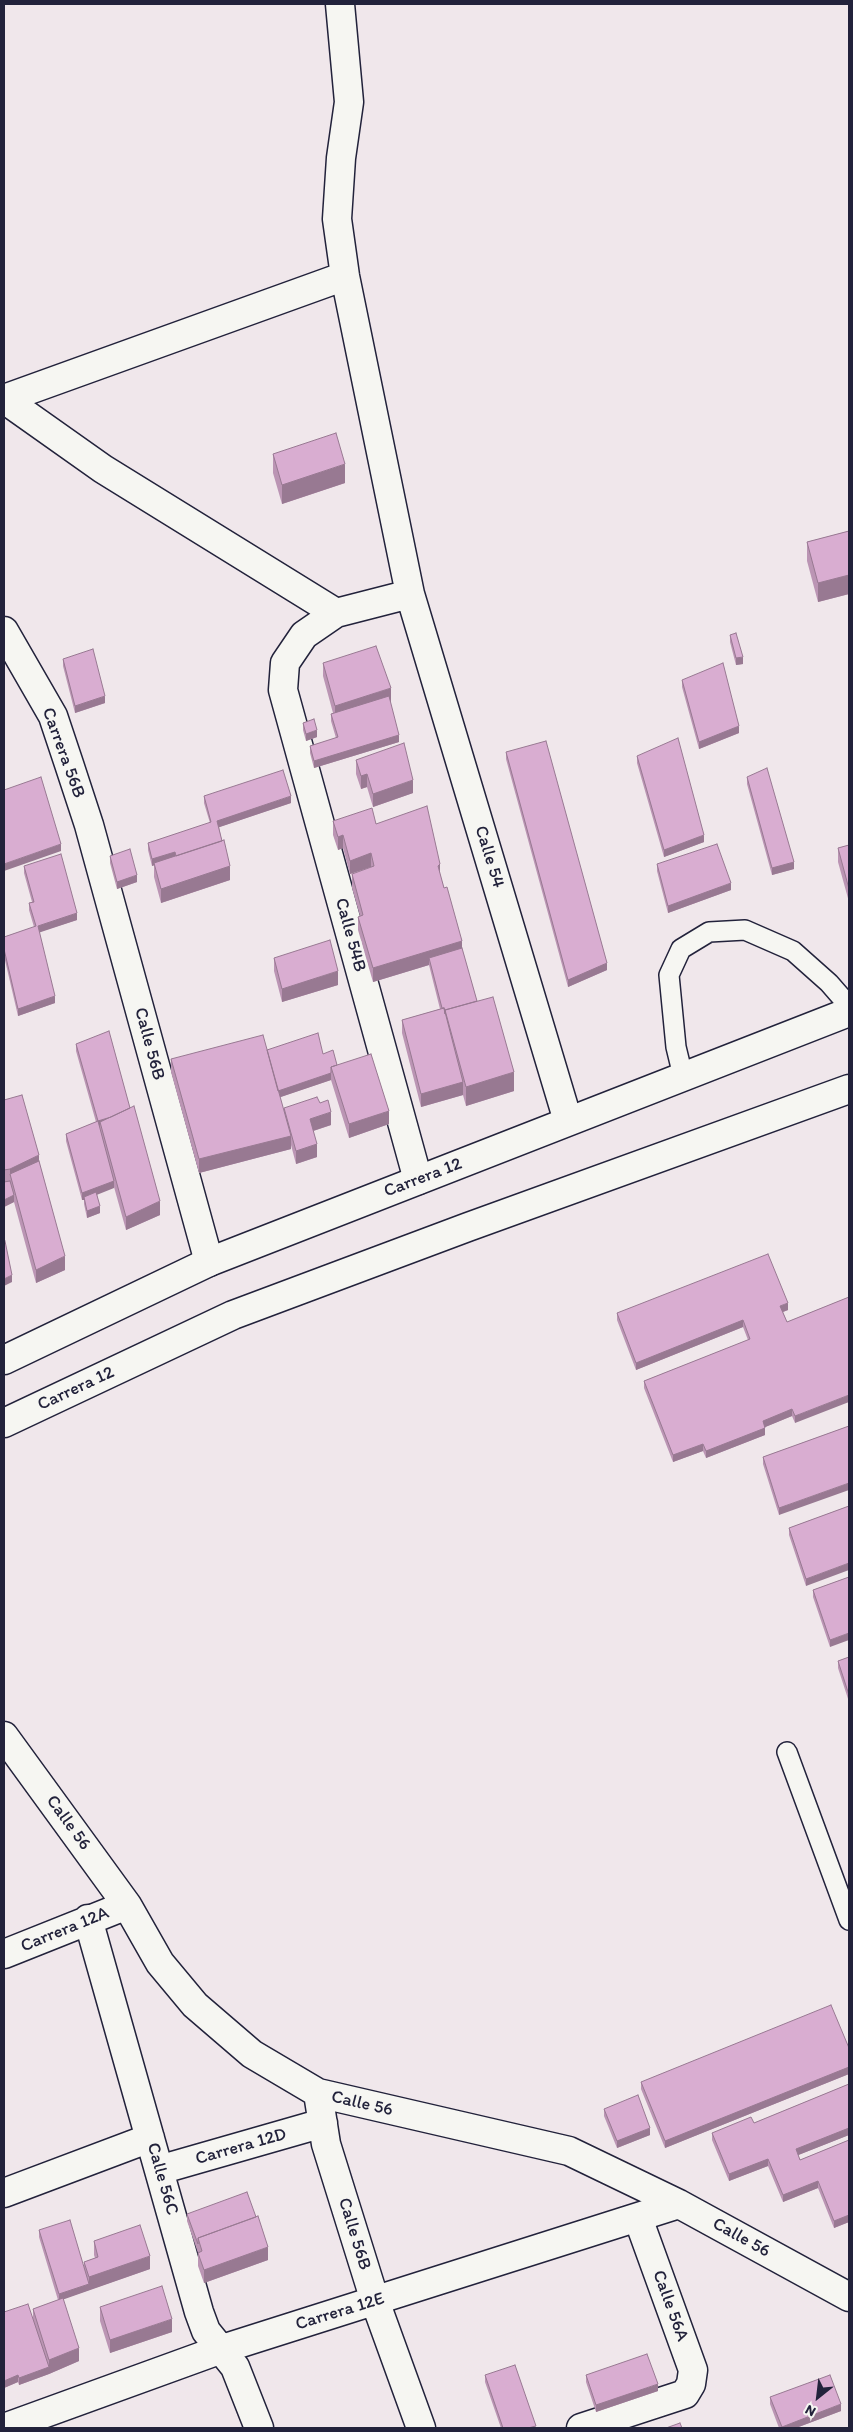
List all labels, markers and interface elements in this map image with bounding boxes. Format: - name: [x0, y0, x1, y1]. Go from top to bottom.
- street label: Carrera 56B: [37, 705, 89, 801]
- street label: Calle 54: [469, 823, 509, 891]
- street label: Calle 54B: [330, 896, 370, 974]
- street label: Calle 56B: [129, 1005, 169, 1083]
- street label: Carrera 12: [381, 1153, 465, 1203]
- street label: Carrera 12: [34, 1362, 118, 1416]
- street label: Calle 56: [41, 1791, 95, 1855]
- street label: Carrera 12A: [18, 1903, 112, 1957]
- street label: Calle 56: [329, 2086, 395, 2122]
- street label: Carrera 12D: [193, 2124, 289, 2170]
- street label: Calle 56C: [141, 2140, 183, 2218]
- street label: Calle 56B: [333, 2195, 375, 2273]
- street label: Calle 56: [708, 2213, 774, 2263]
- street label: Calle 56A: [647, 2267, 693, 2345]
- street label: Carrera 12E: [293, 2288, 387, 2336]
- north arrow: [793, 2372, 843, 2422]
- text: N: [802, 2401, 819, 2420]

